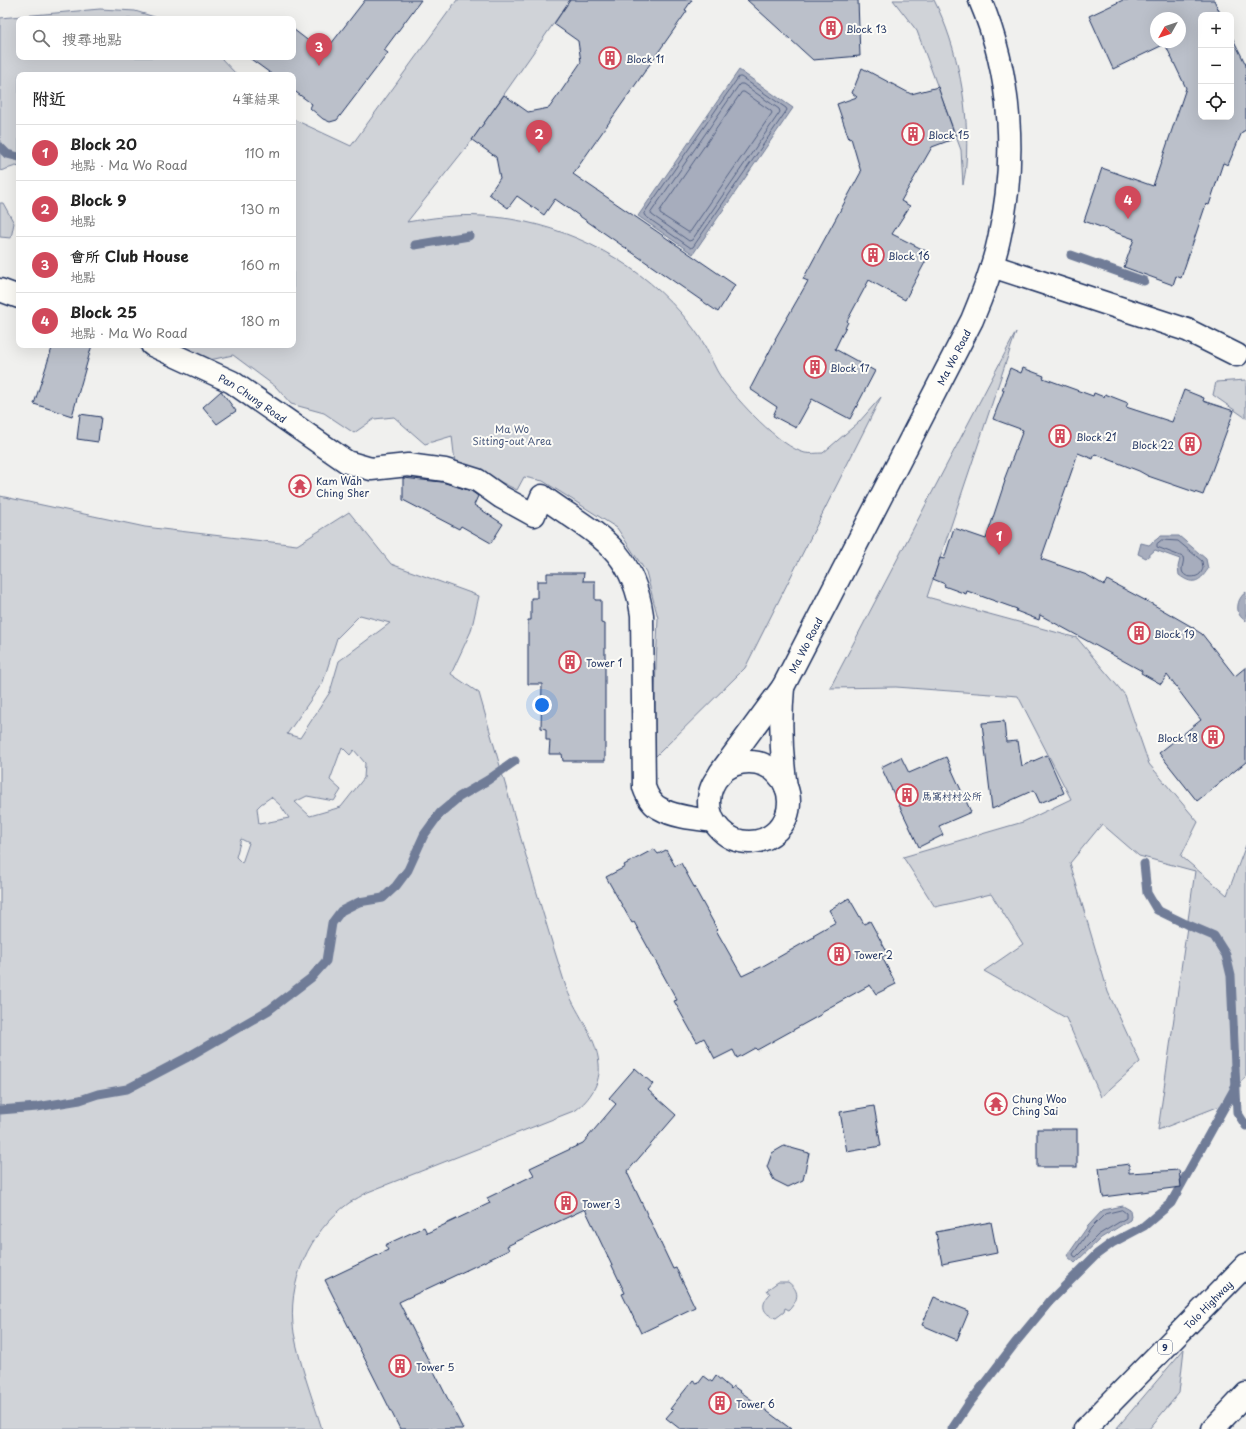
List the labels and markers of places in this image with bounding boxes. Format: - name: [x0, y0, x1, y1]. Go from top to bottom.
- building icon: Block 13: [818, 15, 844, 41]
- place label: Block 13: [846, 21, 887, 36]
- pin: 3: [306, 33, 332, 66]
- building icon: Block 11: [597, 45, 623, 71]
- place label: Block 11: [626, 51, 664, 66]
- pin: 2: [526, 120, 552, 153]
- building icon: Block 15: [900, 121, 926, 147]
- place label: Block 15: [928, 127, 970, 142]
- pin: 4: [1115, 186, 1141, 219]
- building icon: Block 16: [860, 242, 886, 268]
- place label: Block 16: [888, 248, 930, 263]
- building icon: Block 17: [802, 354, 828, 380]
- place label: Block 17: [830, 360, 870, 375]
- building icon: Block 21: [1047, 423, 1073, 449]
- place label: Block 21: [1076, 429, 1117, 444]
- building icon: Block 22: [1177, 431, 1203, 457]
- place label: Block 22: [1132, 437, 1174, 452]
- temple icon: Kam Wah Ching Sher: [287, 473, 313, 499]
- place label: Kam Wah Ching Sher: [316, 473, 369, 500]
- pin: 1: [986, 522, 1012, 555]
- building icon: Block 19: [1126, 620, 1152, 646]
- place label: Block 19: [1154, 626, 1195, 641]
- building icon: Tower 1: [557, 649, 583, 675]
- place label: Tower 1: [586, 655, 622, 670]
- building icon: Block 18: [1200, 724, 1226, 750]
- place label: Block 18: [1157, 730, 1198, 745]
- building icon: 馬窩村村公所: [894, 782, 920, 808]
- place label: 馬窩村村公所: [922, 788, 982, 803]
- building icon: Tower 2: [826, 941, 852, 967]
- place label: Tower 2: [854, 947, 893, 962]
- temple icon: Chung Woo Ching Sai: [983, 1091, 1009, 1117]
- place label: Chung Woo Ching Sai: [1012, 1091, 1067, 1118]
- building icon: Tower 3: [553, 1190, 579, 1216]
- place label: Tower 3: [582, 1196, 620, 1211]
- building icon: Tower 5: [387, 1353, 413, 1379]
- place label: Tower 5: [416, 1359, 454, 1374]
- building icon: Tower 6: [707, 1390, 733, 1416]
- place label: Tower 6: [736, 1396, 775, 1411]

